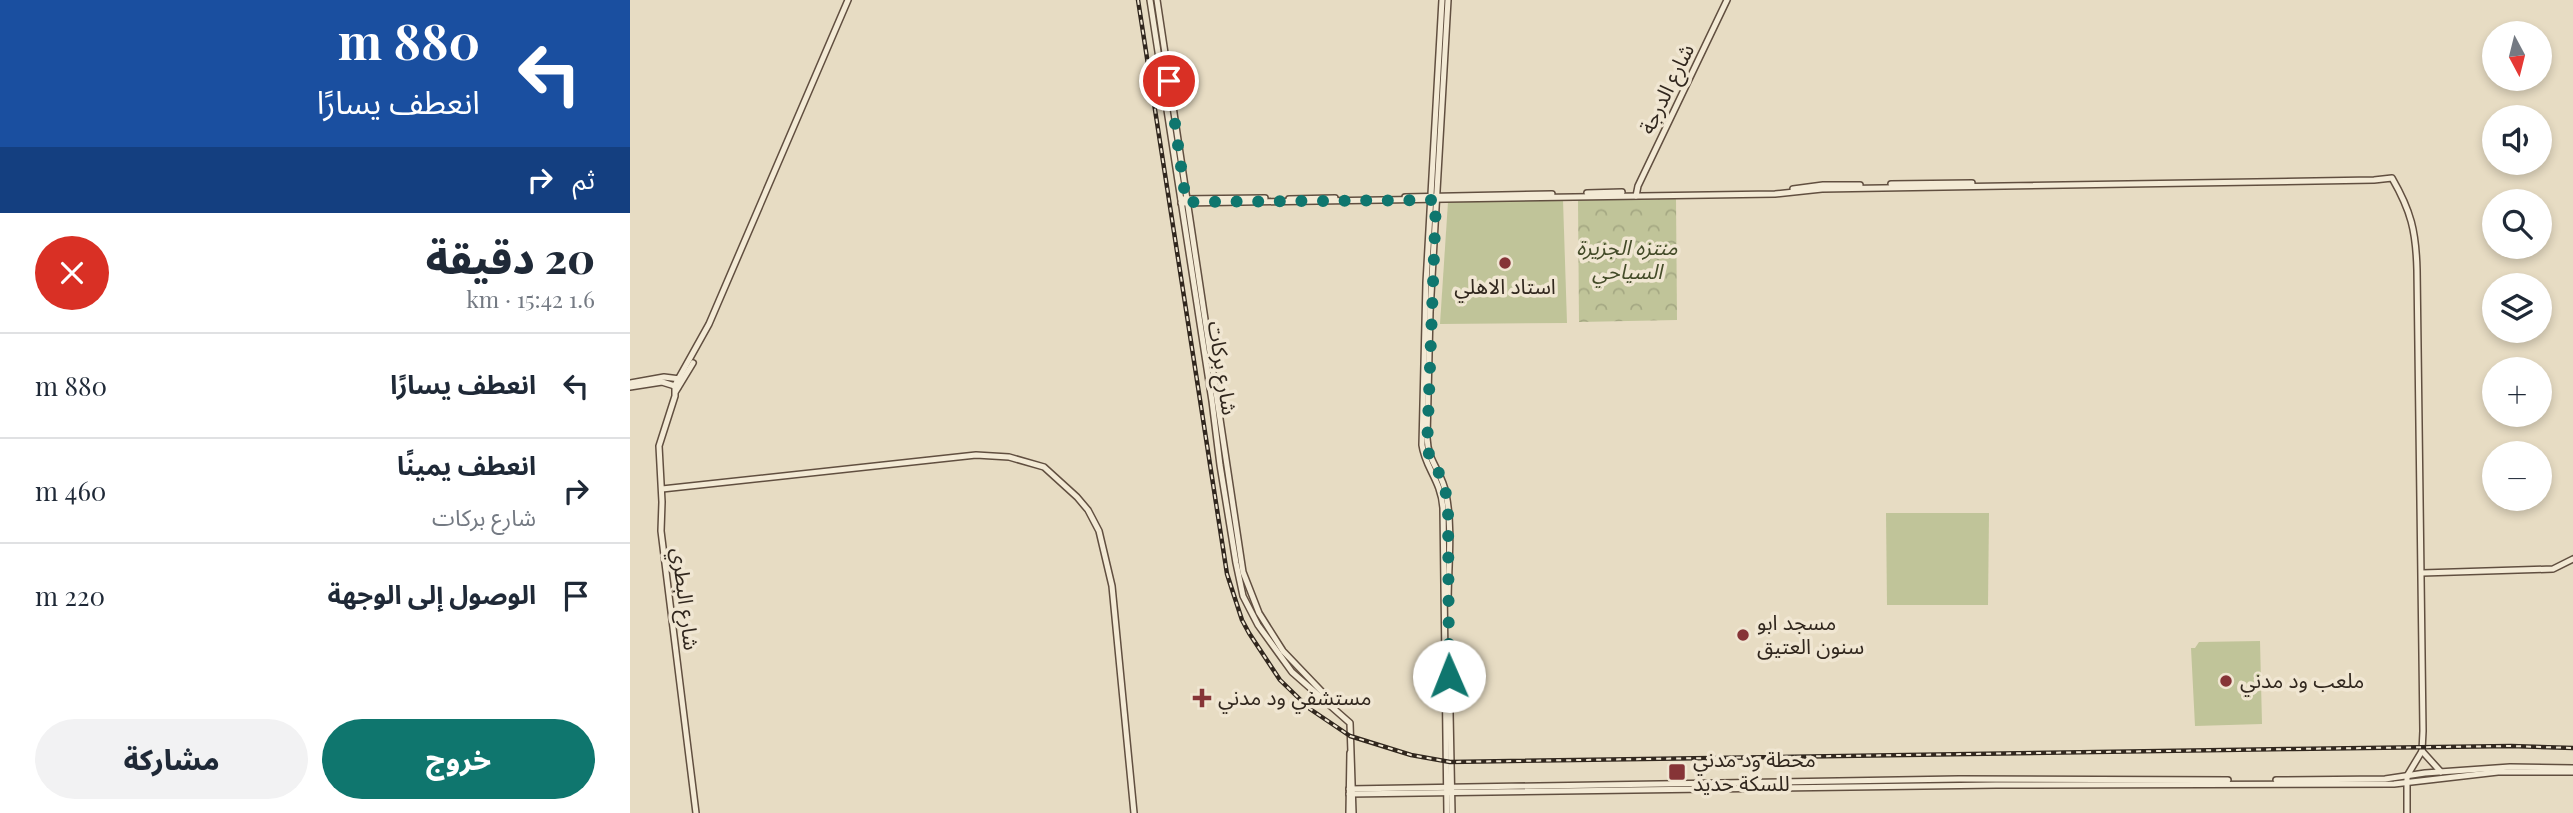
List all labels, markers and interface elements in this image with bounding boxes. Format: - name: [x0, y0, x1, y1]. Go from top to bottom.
- text: 880 m: [338, 7, 480, 72]
- north arrow: [2482, 21, 2552, 91]
- map controls: [2482, 21, 2552, 511]
- icon: left: [504, 28, 595, 119]
- street label: شارع الدرجة: [1631, 38, 1702, 139]
- pin: [1139, 51, 1199, 111]
- icon: arrive: [1150, 62, 1188, 100]
- text: انعطف يسارًا: [317, 79, 480, 122]
- button: sound: [2482, 105, 2552, 175]
- icon: right: [521, 161, 559, 199]
- text: ثم: [573, 161, 595, 196]
- button: search: [2482, 189, 2552, 259]
- text: 20 دقيقة: [425, 229, 595, 285]
- park label: منتزه الجزيرة السياحي: [1576, 232, 1678, 288]
- button: close: [35, 236, 109, 310]
- marker: استاد الاهلي: [1497, 255, 1513, 271]
- place label: استاد الاهلي: [1454, 271, 1556, 303]
- button: layers: [2482, 273, 2552, 343]
- text: 1.6 km · 15:42: [466, 283, 595, 314]
- street label: شارع بركات: [1200, 319, 1245, 417]
- button: +: [2482, 357, 2552, 427]
- text: انعطف يسارًا: [390, 366, 536, 401]
- icon: left: [557, 367, 595, 405]
- text: 880 m: [35, 368, 107, 403]
- button: −: [2482, 441, 2552, 511]
- text: انعطف يمينًا: [397, 447, 536, 482]
- icon: right: [557, 472, 595, 510]
- text: 460 m: [35, 473, 106, 508]
- text: شارع بركات: [432, 501, 536, 532]
- street label: شارع البطري: [663, 546, 707, 652]
- text: الوصول إلى الوجهة: [328, 576, 536, 611]
- icon: arrive: [557, 577, 595, 615]
- text: 220 m: [35, 578, 105, 613]
- place label: مسجد ابو سنون العتيق: [1757, 607, 1864, 660]
- marker: مسجد ابو سنون العتيق: [1735, 627, 1751, 643]
- position arrow: [1412, 639, 1486, 713]
- place label: ملعب ود مدني: [2240, 665, 2364, 697]
- marker: ملعب ود مدني: [2218, 673, 2234, 689]
- place label: مستشفي ود مدني: [1218, 682, 1372, 714]
- marker: مستشفي ود مدني: [1192, 688, 1212, 708]
- button: مشاركة: [35, 719, 308, 799]
- button: خروج: [322, 719, 595, 799]
- place label: محطة ود مدني للسكة حديد: [1693, 744, 1816, 796]
- marker: محطة ود مدني للسكة حديد: [1667, 762, 1687, 782]

